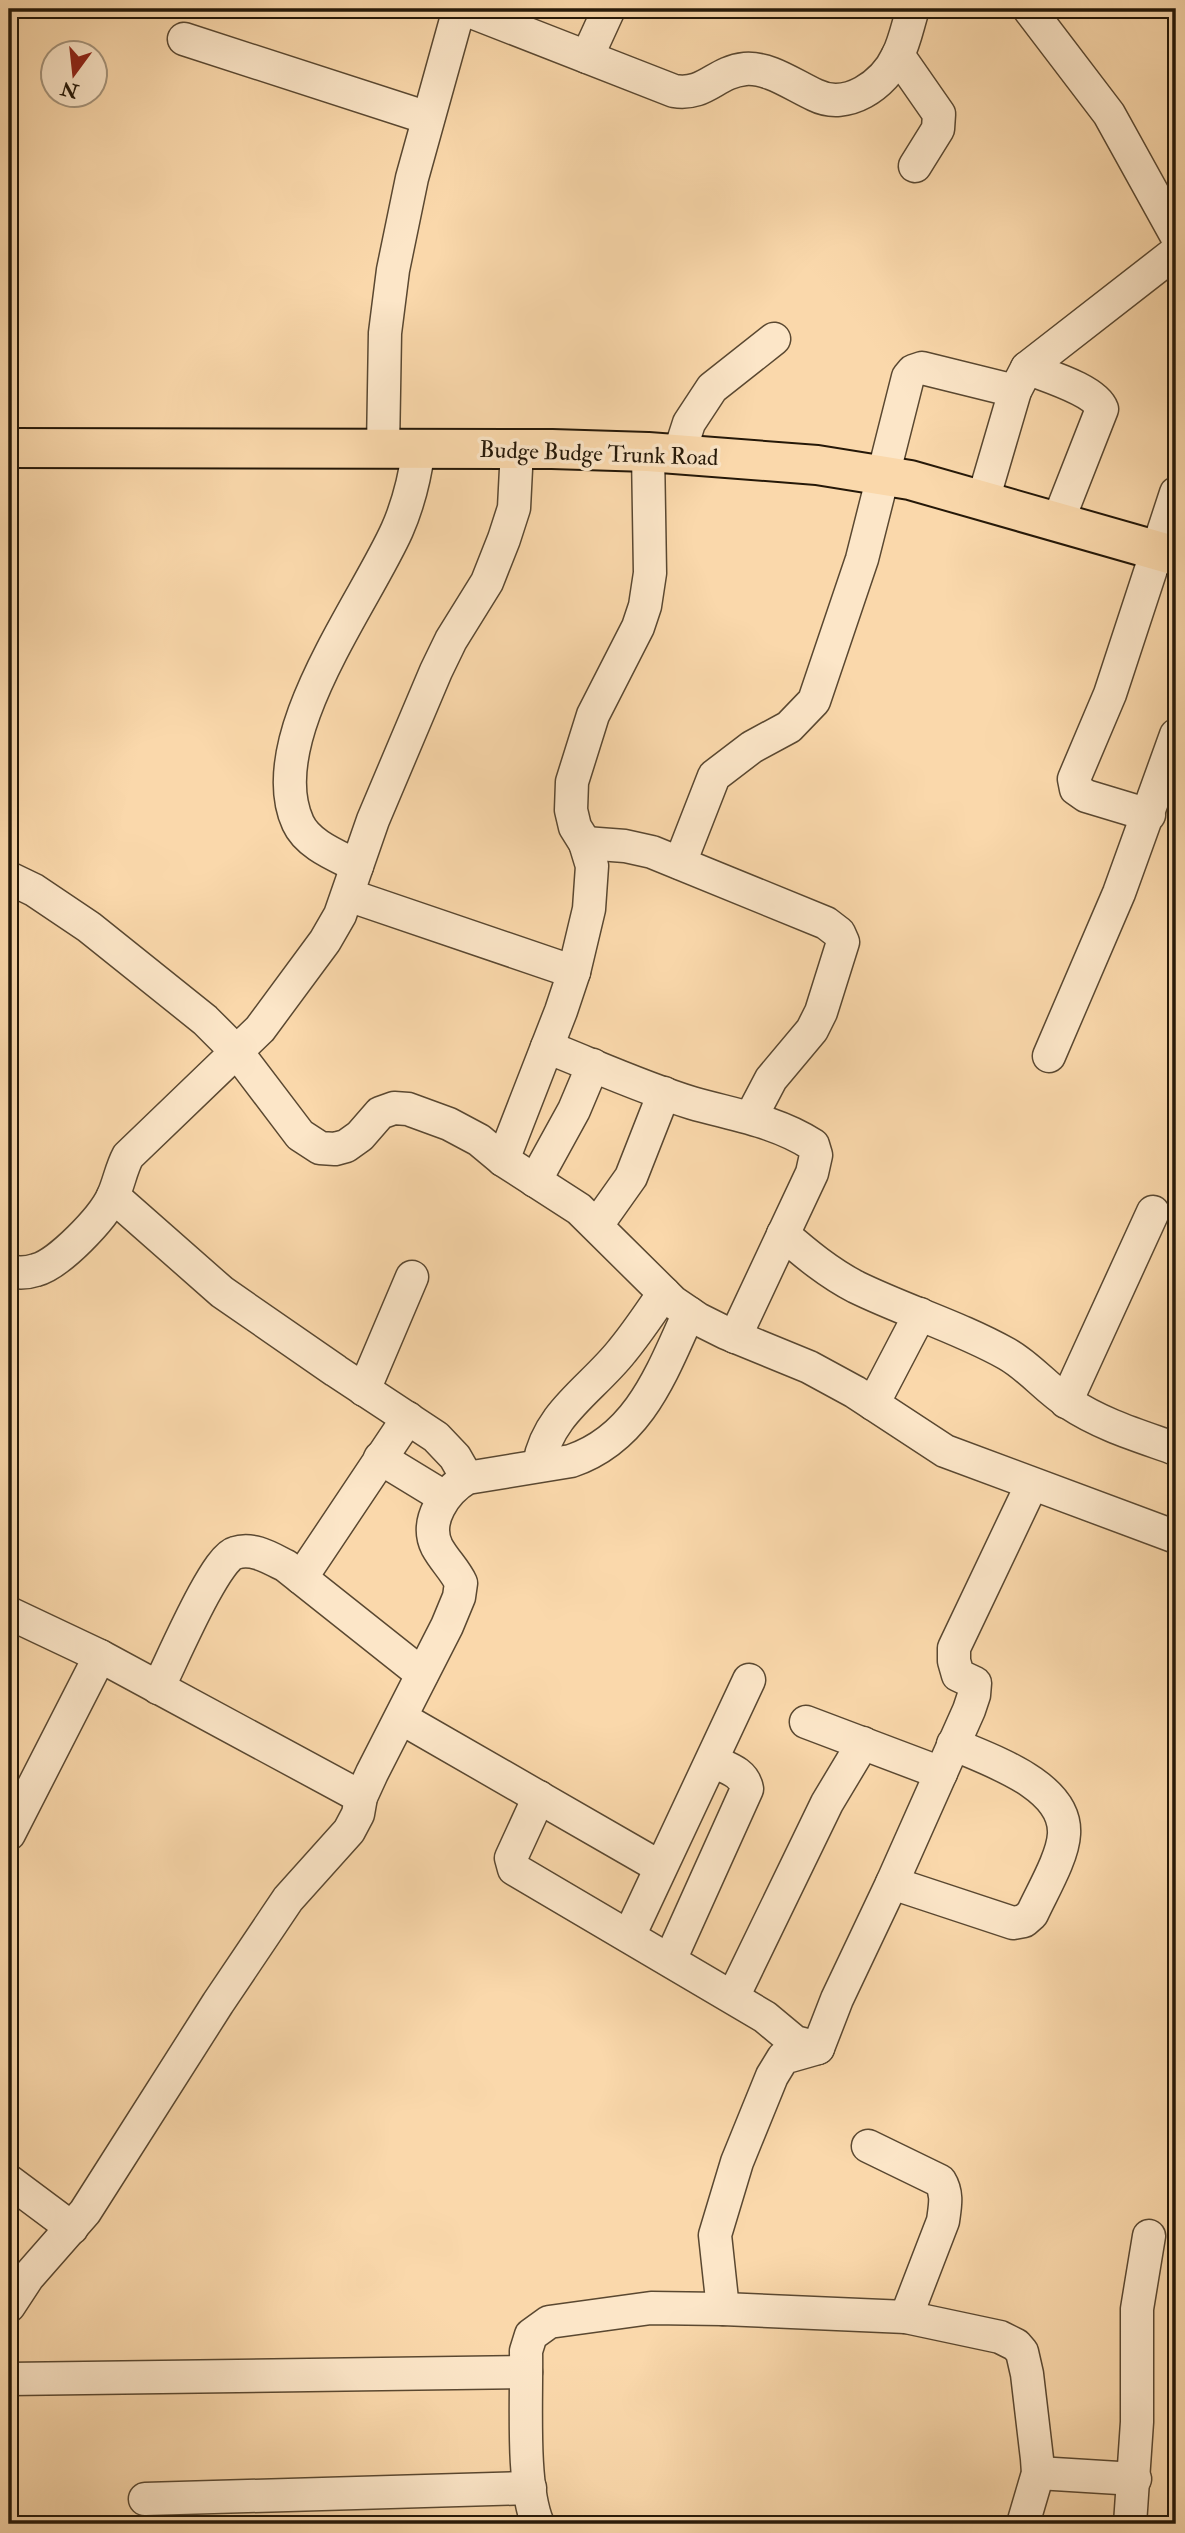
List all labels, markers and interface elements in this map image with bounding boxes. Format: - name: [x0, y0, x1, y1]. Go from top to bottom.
- north arrow: [38, 38, 108, 108]
- text: N: [58, 75, 82, 104]
- street label: Budge Budge Trunk Road: [479, 435, 719, 472]

